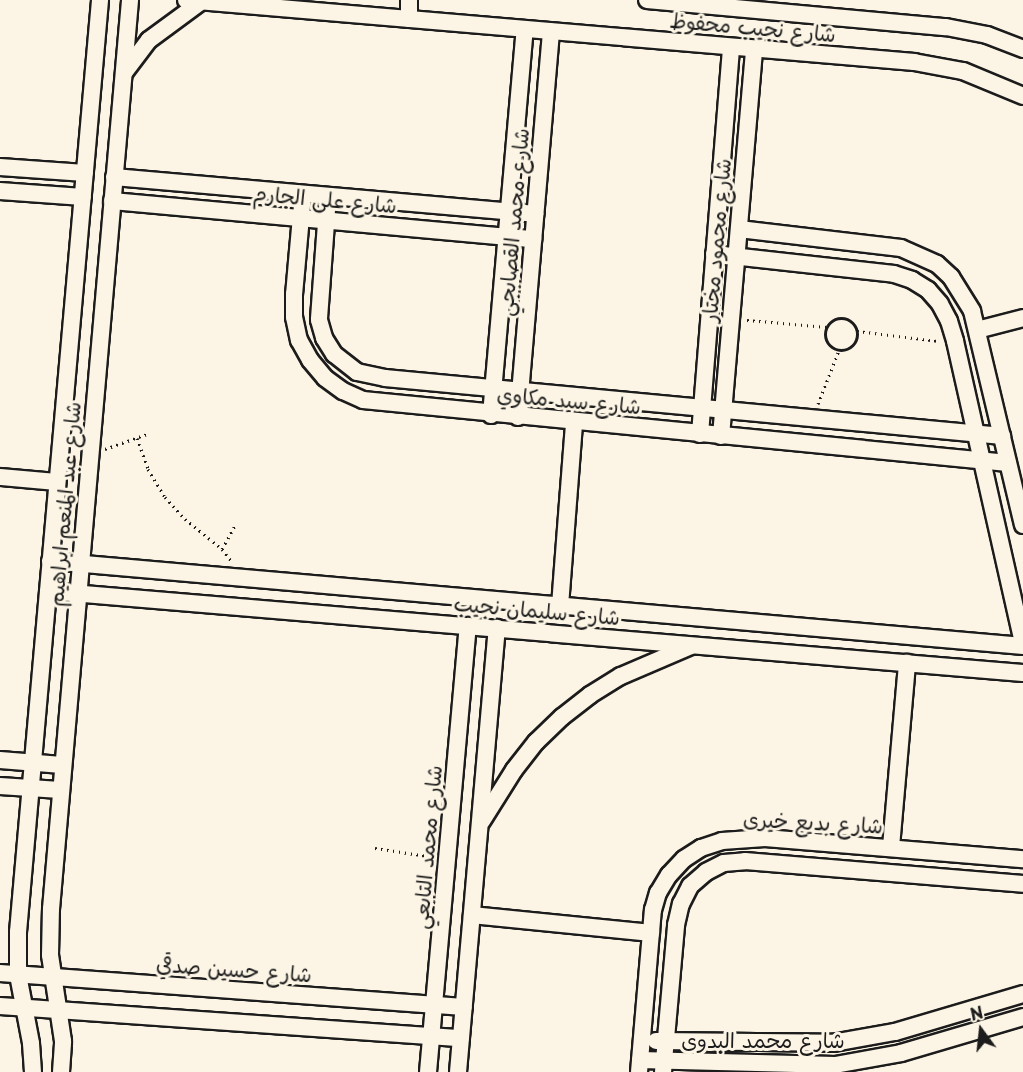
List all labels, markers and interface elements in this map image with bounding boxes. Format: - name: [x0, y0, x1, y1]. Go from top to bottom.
- street label: شارع نجيب محفوظ: [669, 6, 837, 46]
- street label: شارع محمد القصابجي: [491, 127, 533, 317]
- street label: شارع محمود مختار: [695, 157, 735, 323]
- street label: شارع على الجارم: [252, 179, 398, 217]
- street label: شارع سيد مكاوي: [496, 380, 642, 418]
- street label: شارع عبد المنعم ابراهيم: [41, 401, 85, 607]
- street label: شارع سليمان نجيب: [453, 589, 621, 629]
- street label: شارع محمد التابعي: [406, 764, 446, 930]
- street label: شارع بديع خيرى: [742, 805, 884, 837]
- street label: شارع حسين صدقي: [155, 950, 313, 986]
- text: N: [967, 999, 986, 1026]
- north arrow: [951, 1000, 1011, 1060]
- street label: شارع محمد البدوى: [681, 1026, 845, 1052]

